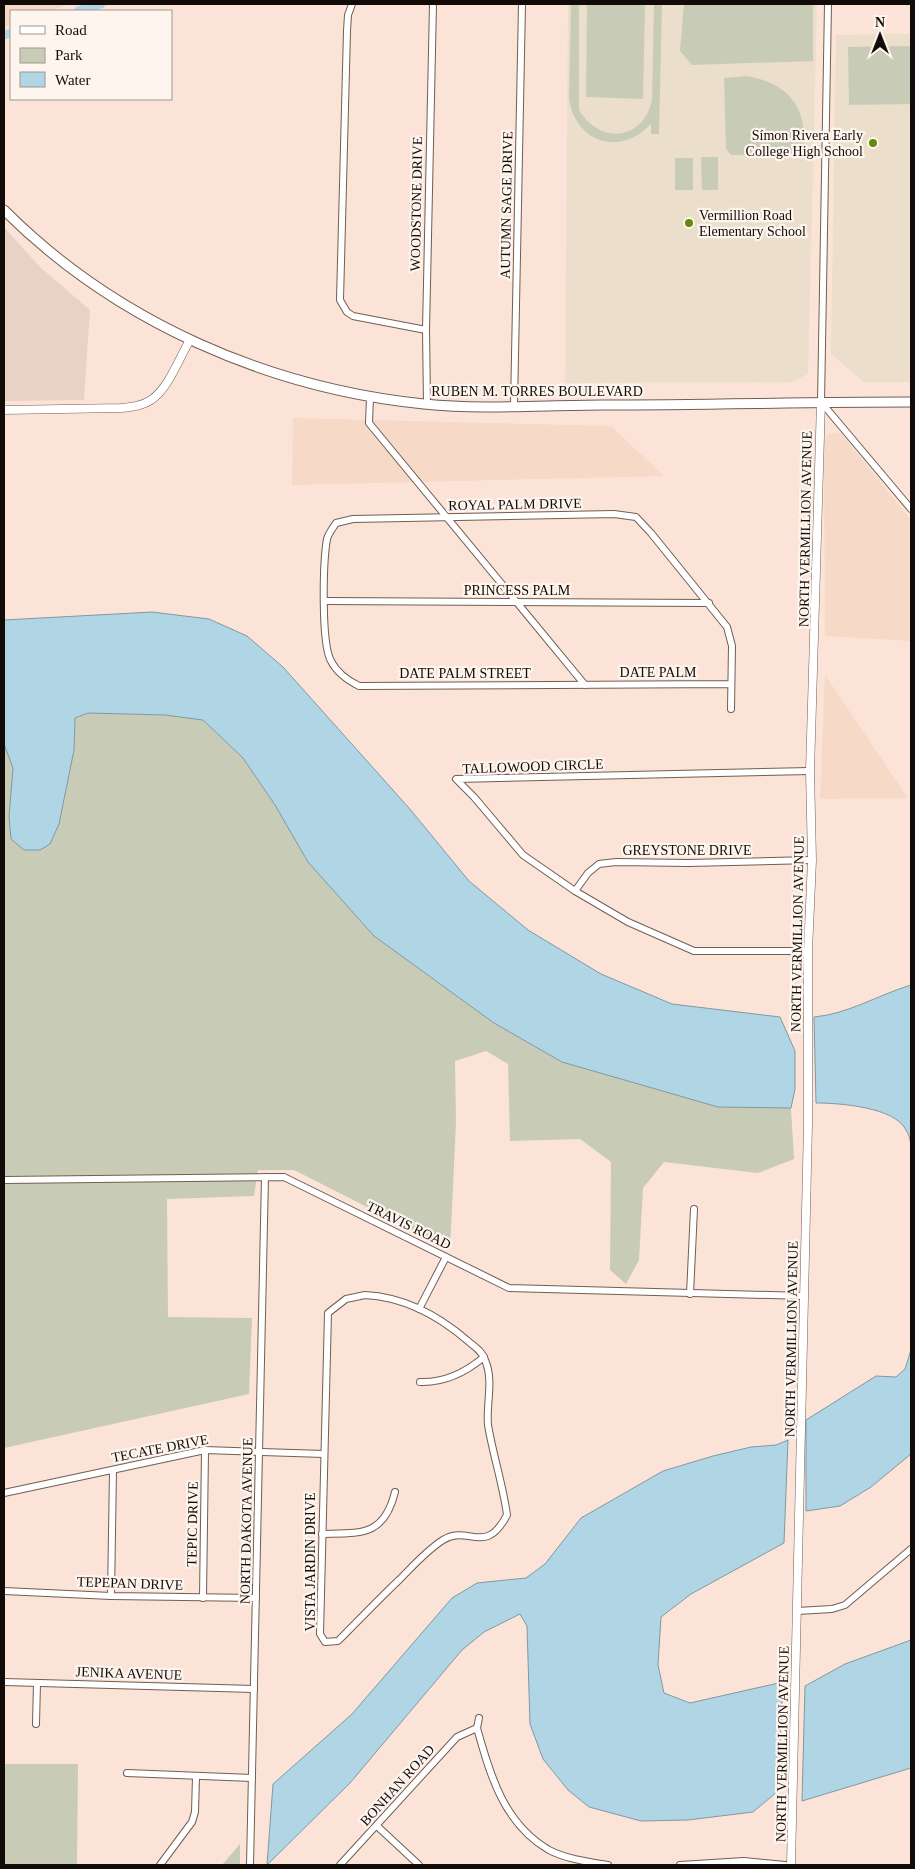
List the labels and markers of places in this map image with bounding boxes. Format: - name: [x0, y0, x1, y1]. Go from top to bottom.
- place label: Símon Rivera Early College High School: [746, 128, 863, 159]
- marker: Símon Rivera Early College High School: [867, 137, 879, 149]
- place label: Vermillion Road Elementary School: [699, 208, 806, 239]
- marker: Vermillion Road Elementary School: [683, 217, 695, 229]

